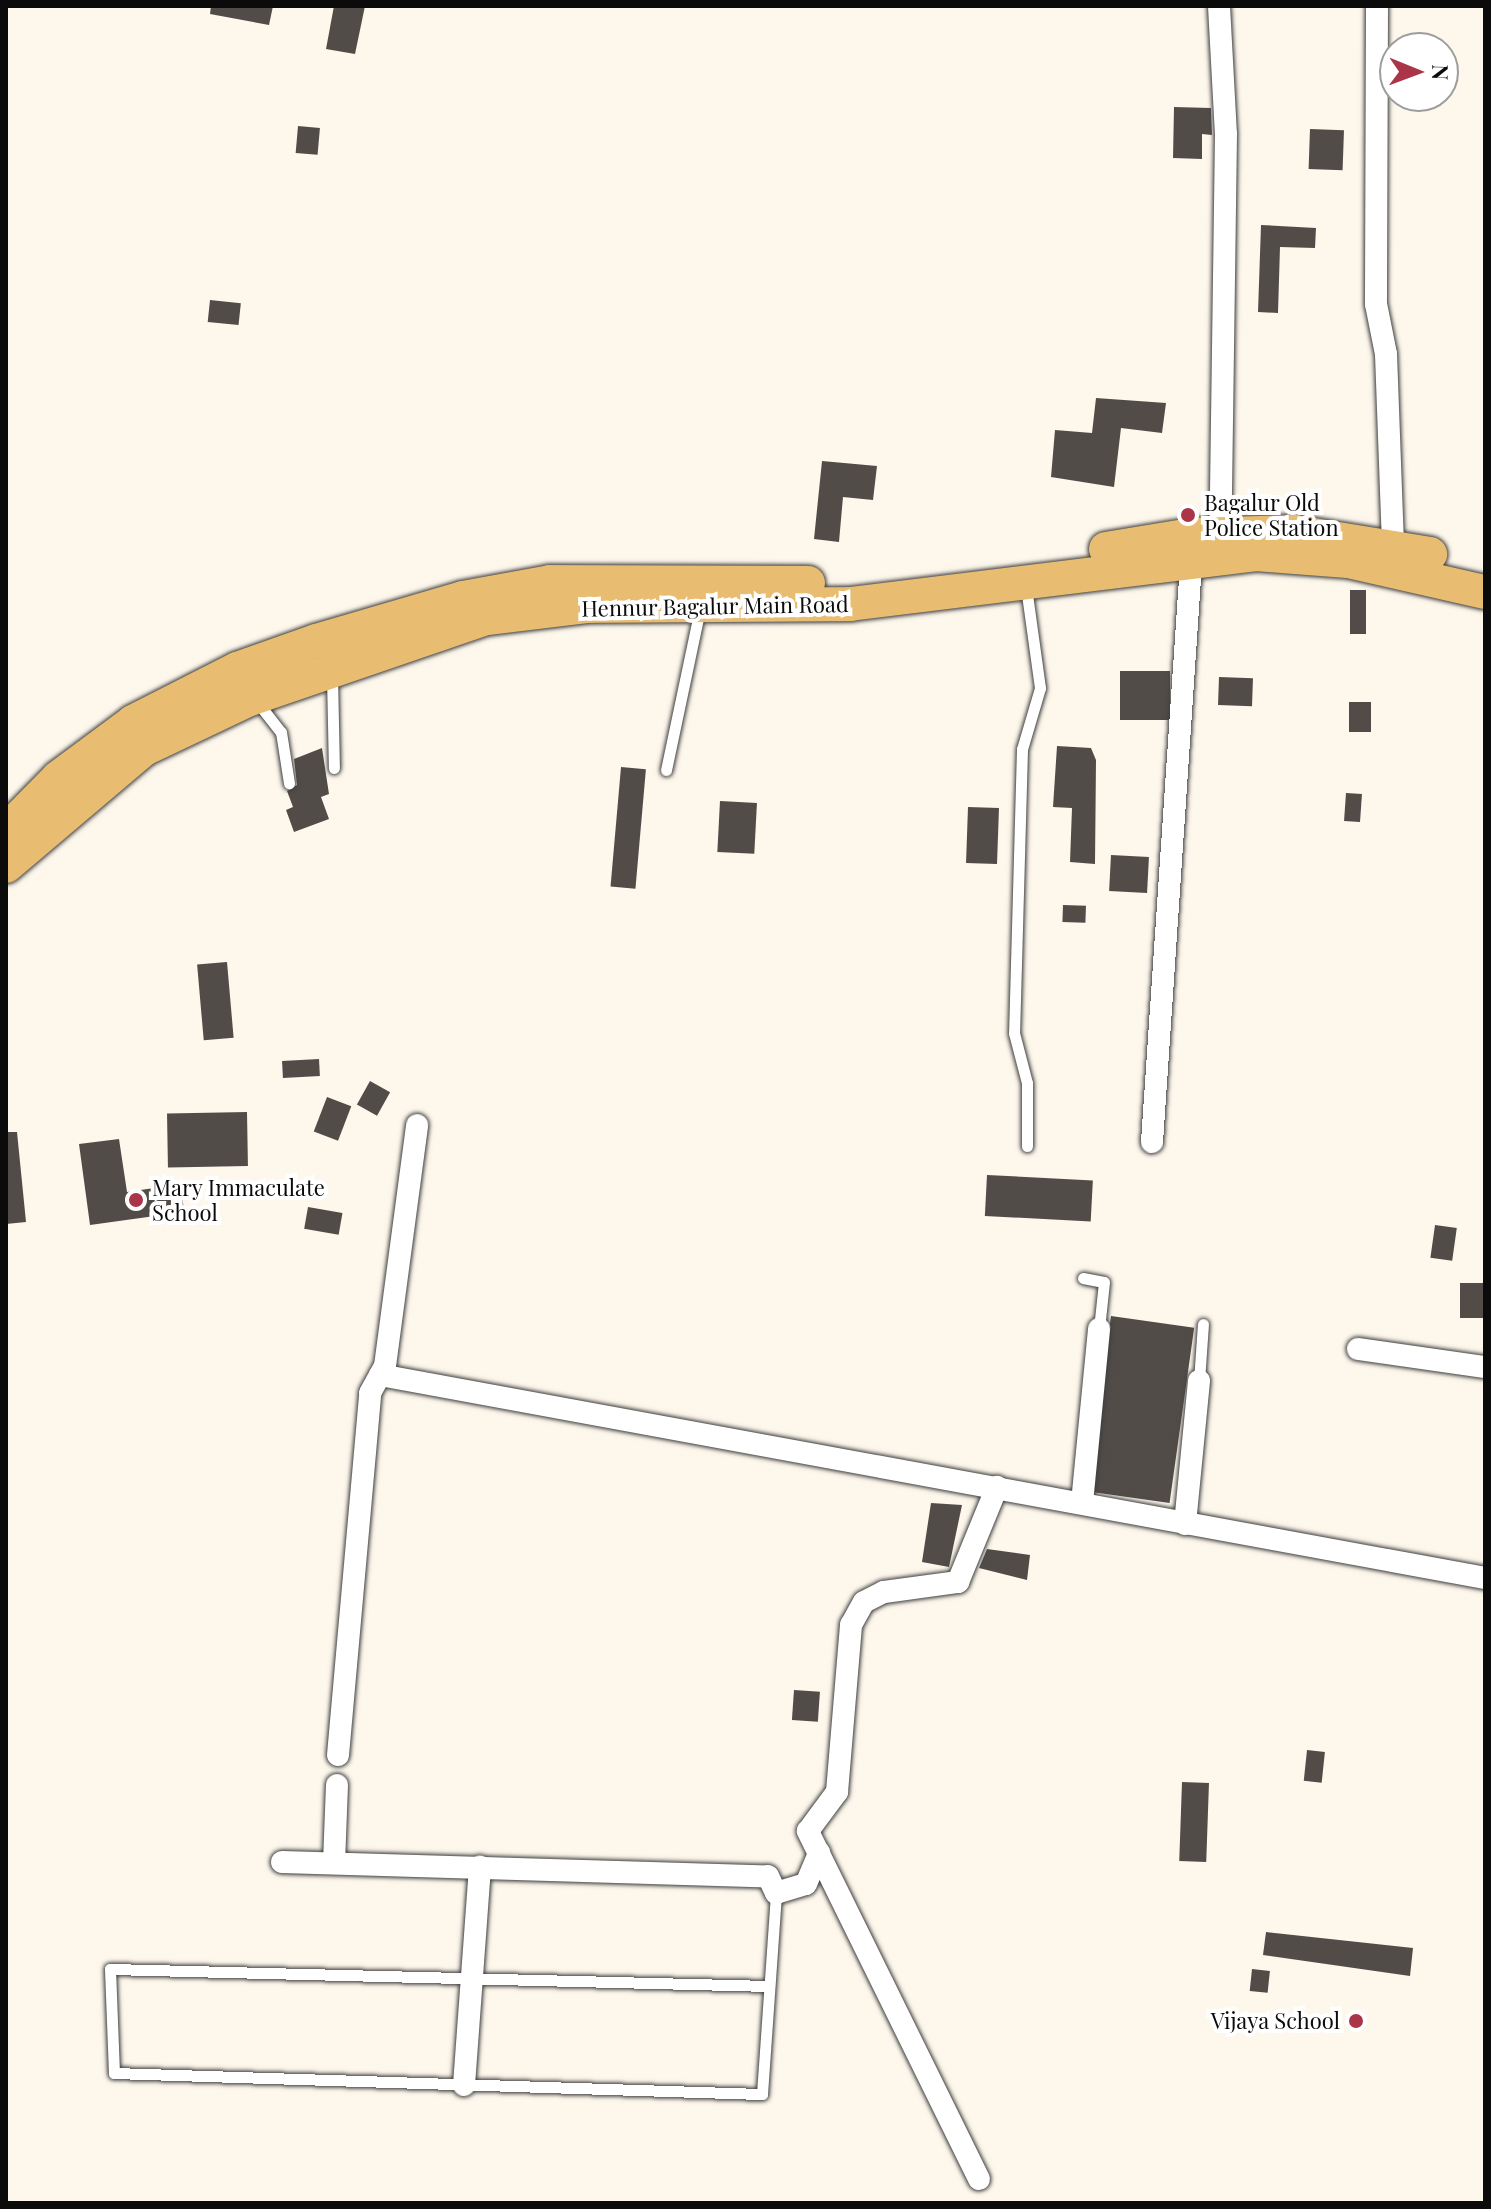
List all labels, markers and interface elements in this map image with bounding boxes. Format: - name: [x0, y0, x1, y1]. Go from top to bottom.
- north arrow: [1379, 32, 1459, 112]
- text: N: [1426, 64, 1456, 81]
- place label: Bagalur Old Police Station: [1204, 489, 1339, 540]
- marker: Bagalur Old Police Station: [1179, 506, 1197, 524]
- street label: Hennur Bagalur Main Road: [581, 590, 849, 622]
- place label: Mary Immaculate School: [152, 1174, 325, 1226]
- marker: Mary Immaculate School: [127, 1191, 145, 1209]
- place label: Vijaya School: [1211, 2008, 1340, 2034]
- marker: Vijaya School: [1347, 2012, 1365, 2030]

